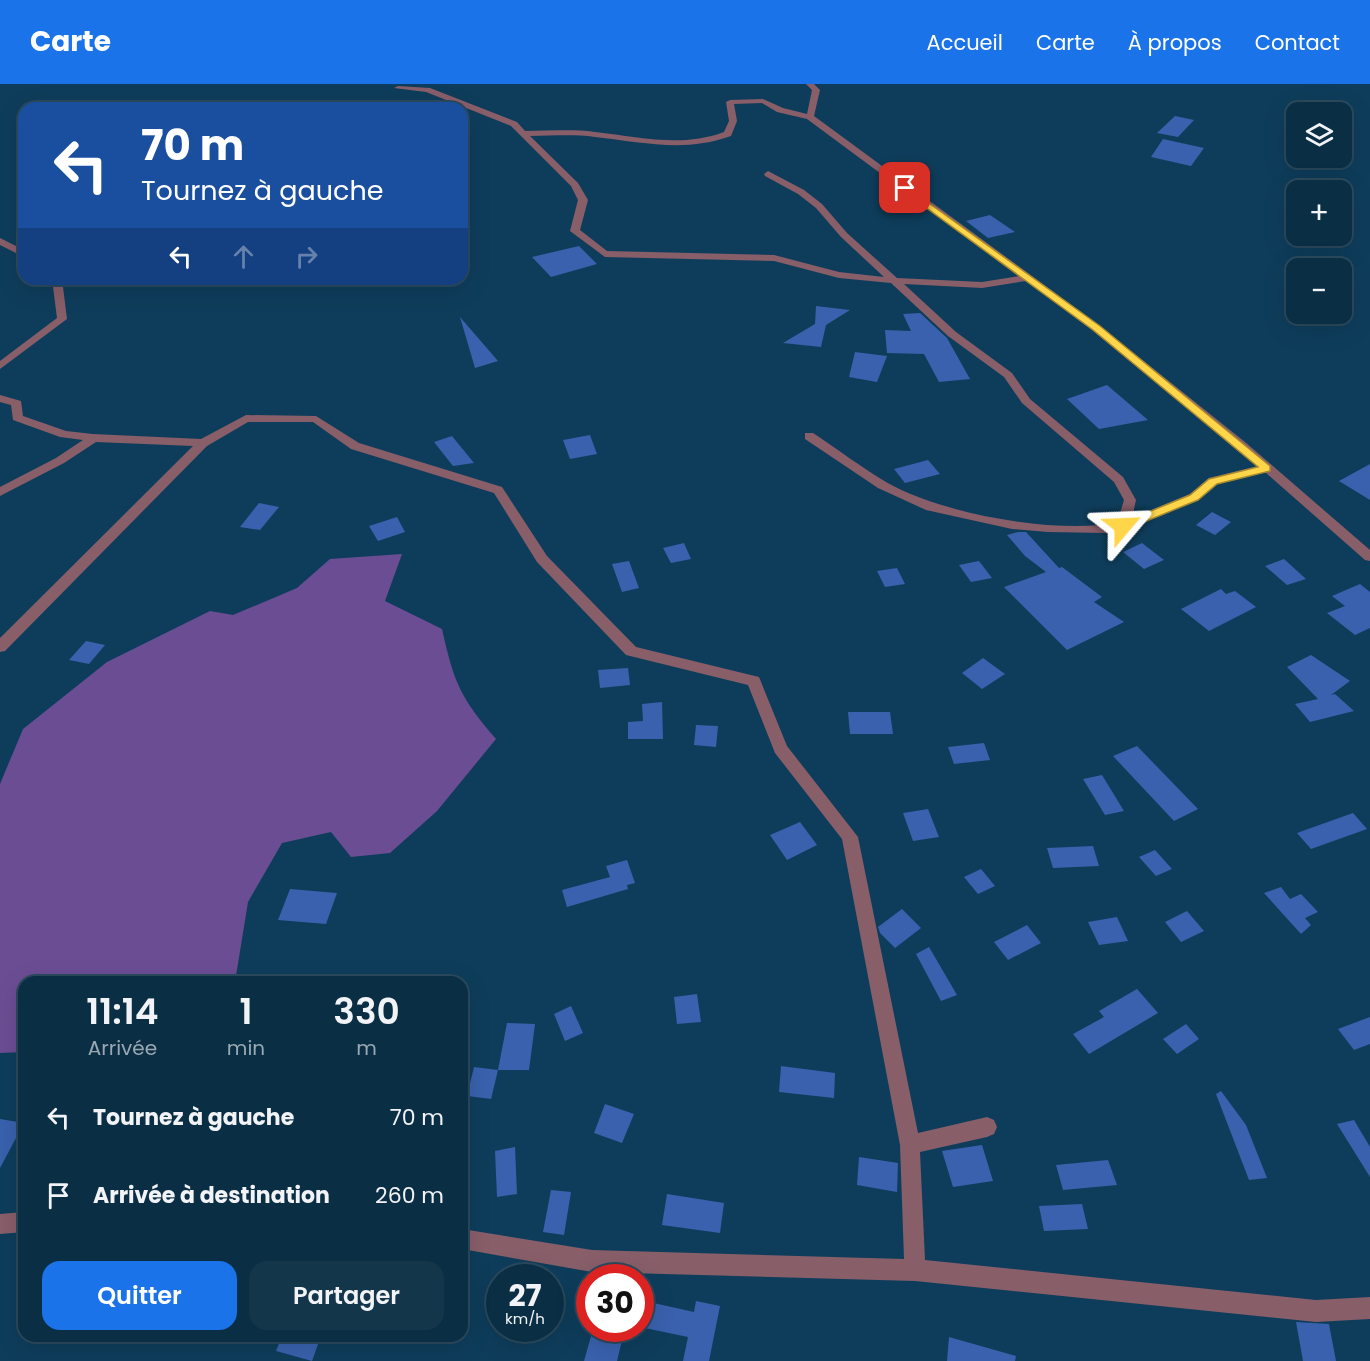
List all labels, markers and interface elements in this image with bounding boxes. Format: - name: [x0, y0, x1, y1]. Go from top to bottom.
- text: Carte: [30, 22, 111, 61]
- text: Accueil: [926, 28, 1003, 57]
- text: Carte: [1036, 28, 1095, 57]
- text: À propos: [1128, 28, 1222, 57]
- text: Contact: [1255, 28, 1340, 57]
- map controls: [1286, 102, 1352, 324]
- button: layers: [1286, 102, 1352, 168]
- text: 70 m: [141, 116, 244, 175]
- icon: left: [42, 126, 120, 204]
- pin: [879, 162, 930, 213]
- icon: arrive: [888, 171, 921, 204]
- text: Tournez à gauche: [141, 172, 383, 209]
- button: +: [1286, 180, 1352, 246]
- icon: left: [164, 240, 197, 273]
- icon: ahead: [227, 240, 260, 273]
- icon: right: [290, 240, 323, 273]
- button: −: [1286, 258, 1352, 324]
- position arrow: [1091, 494, 1155, 558]
- text: 11:14: [86, 986, 159, 1037]
- text: 1: [239, 986, 253, 1037]
- text: 330: [333, 986, 400, 1037]
- text: Arrivée: [88, 1034, 157, 1062]
- text: min: [227, 1034, 265, 1062]
- text: m: [356, 1034, 377, 1062]
- icon: left: [42, 1101, 75, 1134]
- text: Tournez à gauche: [93, 1102, 294, 1133]
- text: 70 m: [390, 1102, 444, 1133]
- icon: arrive: [42, 1179, 75, 1212]
- text: Arrivée à destination: [93, 1180, 330, 1211]
- text: 260 m: [375, 1180, 444, 1211]
- button: Quitter: [42, 1261, 237, 1330]
- button: Partager: [249, 1261, 444, 1330]
- speed limit sign: 30: [576, 1264, 654, 1342]
- text: 27: [508, 1274, 542, 1317]
- text: km/h: [505, 1308, 545, 1329]

